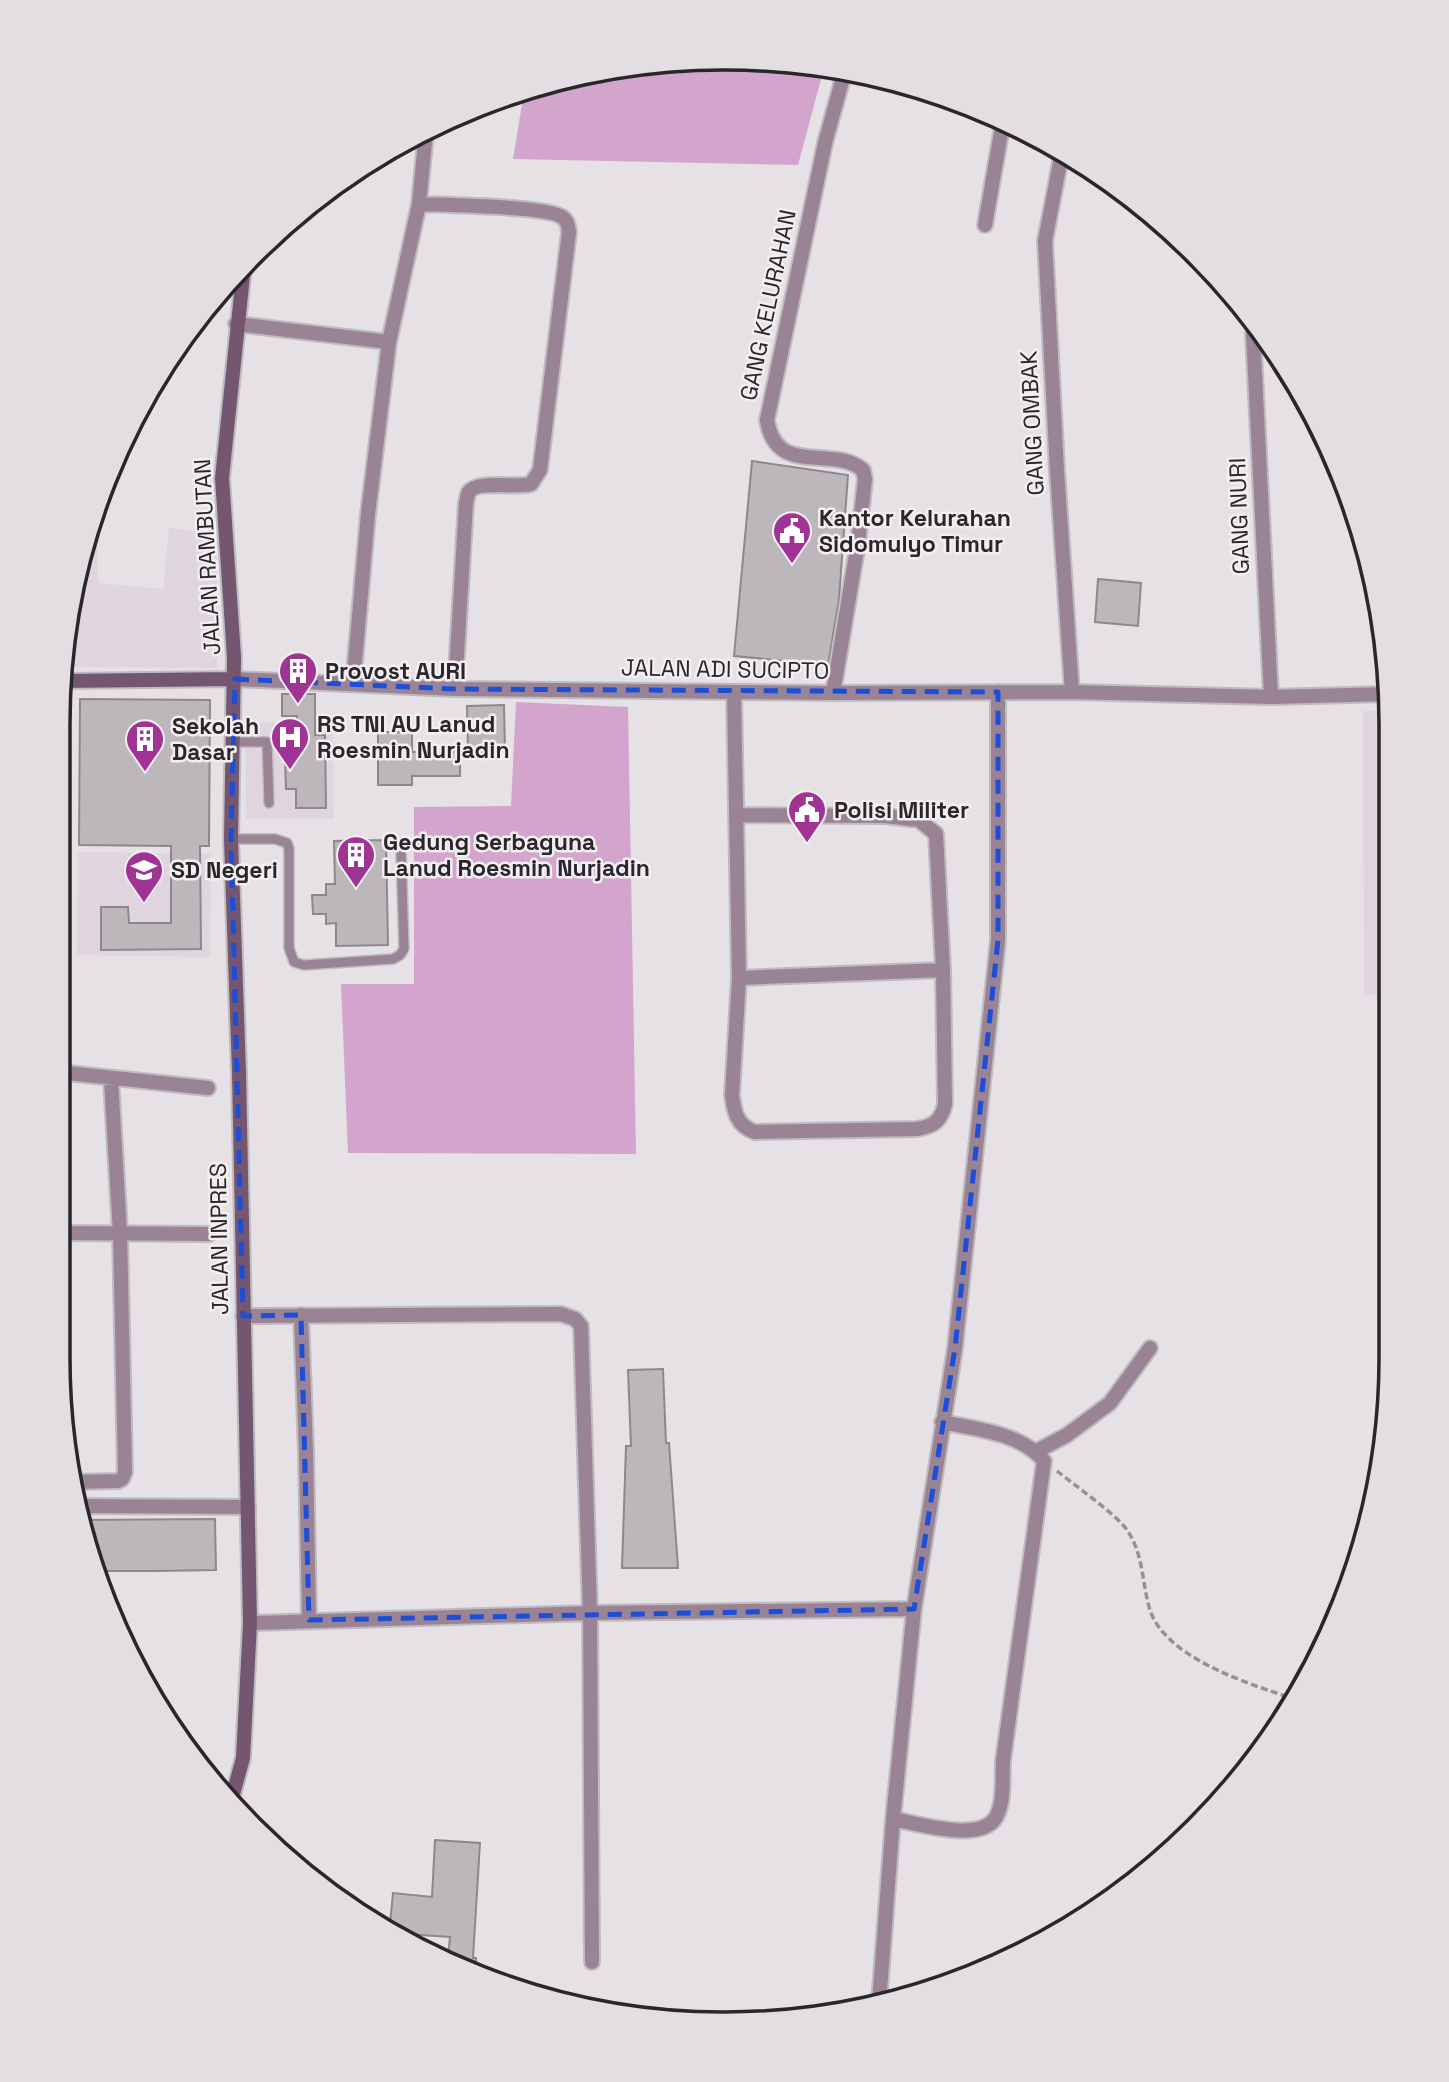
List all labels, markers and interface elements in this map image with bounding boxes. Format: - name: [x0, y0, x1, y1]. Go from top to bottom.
- street label: GANG KELURAHAN: [733, 207, 803, 403]
- street label: GANG OMBAK: [1013, 350, 1051, 496]
- street label: GANG NURI: [1222, 457, 1256, 575]
- street label: JALAN RAMBUTAN: [187, 458, 227, 656]
- place label: Kantor Kelurahan Sidomulyo Timur: [819, 503, 1011, 559]
- public building icon: Kantor Kelurahan Sidomulyo Timur: [771, 510, 813, 565]
- building icon: Provost AURI: [277, 650, 319, 705]
- street label: JALAN ADI SUCIPTO: [621, 652, 829, 686]
- place label: Provost AURI: [325, 656, 466, 686]
- place label: RS TNI AU Lanud Roesmin Nurjadin: [317, 709, 510, 765]
- place label: Sekolah Dasar: [172, 711, 259, 767]
- hospital icon: RS TNI AU Lanud Roesmin Nurjadin: [269, 716, 311, 771]
- building icon: Sekolah Dasar: [124, 718, 166, 773]
- public building icon: Polisi Militer: [786, 789, 828, 844]
- place label: Polisi Militer: [834, 795, 969, 825]
- place label: Gedung Serbaguna Lanud Roesmin Nurjadin: [383, 827, 650, 883]
- building icon: Gedung Serbaguna Lanud Roesmin Nurjadin: [335, 834, 377, 889]
- school or university icon: SD Negeri: [123, 849, 165, 904]
- place label: SD Negeri: [171, 855, 278, 885]
- street label: JALAN INPRES: [203, 1163, 235, 1315]

